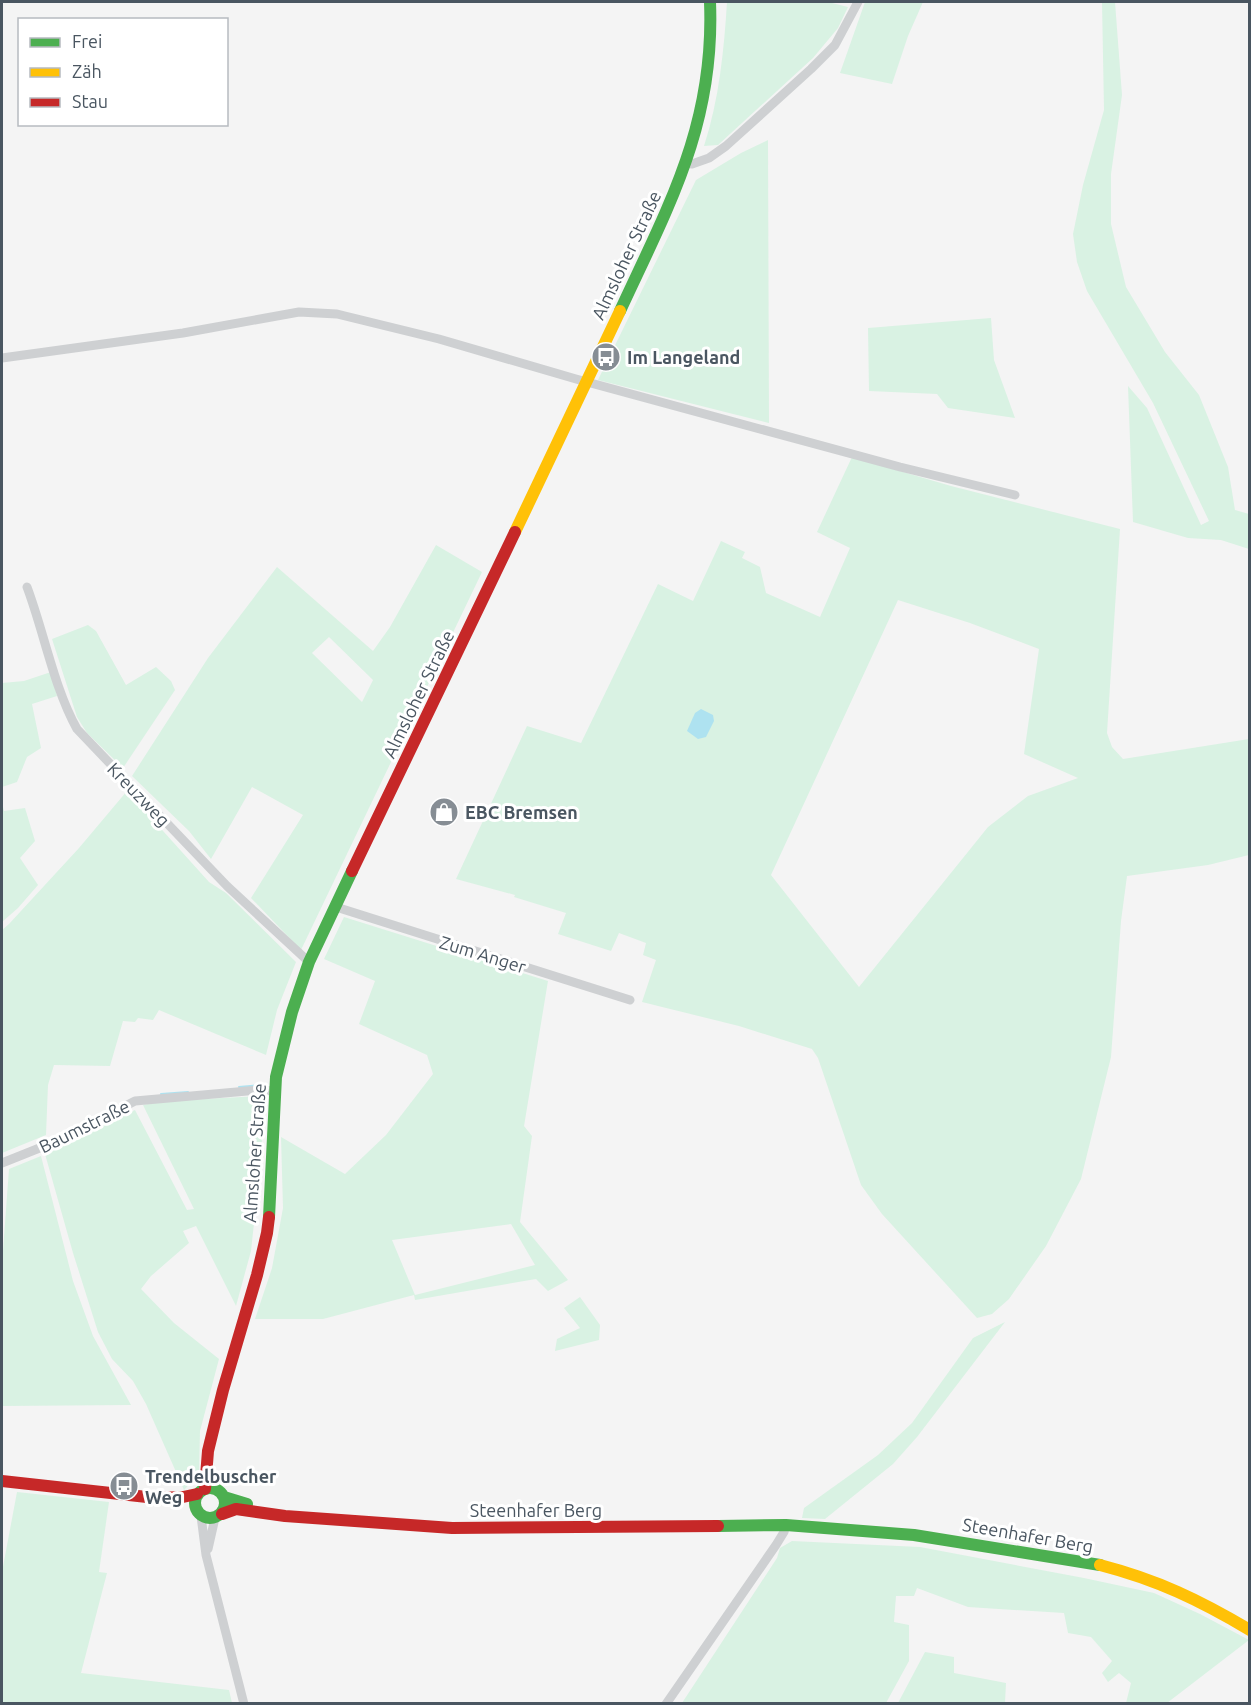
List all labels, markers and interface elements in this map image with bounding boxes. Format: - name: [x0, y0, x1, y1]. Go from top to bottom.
- legend: [18, 18, 228, 126]
- text: Frei: [72, 31, 102, 51]
- text: Zäh: [72, 61, 102, 81]
- text: Stau: [72, 91, 108, 111]
- street label: Almsloher Straße: [587, 188, 665, 322]
- bus stop icon: Im Langeland: [590, 341, 622, 373]
- place label: Im Langeland: [627, 347, 740, 367]
- street label: Almsloher Straße: [378, 627, 458, 761]
- street label: Kreuzweg: [104, 758, 174, 830]
- shop icon: EBC Bremsen: [428, 796, 460, 828]
- place label: EBC Bremsen: [465, 802, 578, 822]
- street label: Zum Anger: [437, 931, 529, 977]
- street label: Almsloher Straße: [239, 1083, 269, 1223]
- street label: Baumstraße: [35, 1095, 133, 1157]
- place label: Trendelbuscher Weg: [145, 1466, 277, 1507]
- bus stop icon: Trendelbuscher Weg: [108, 1470, 140, 1502]
- street label: Steenhafer Berg: [470, 1500, 602, 1520]
- street label: Steenhafer Berg: [961, 1514, 1095, 1556]

